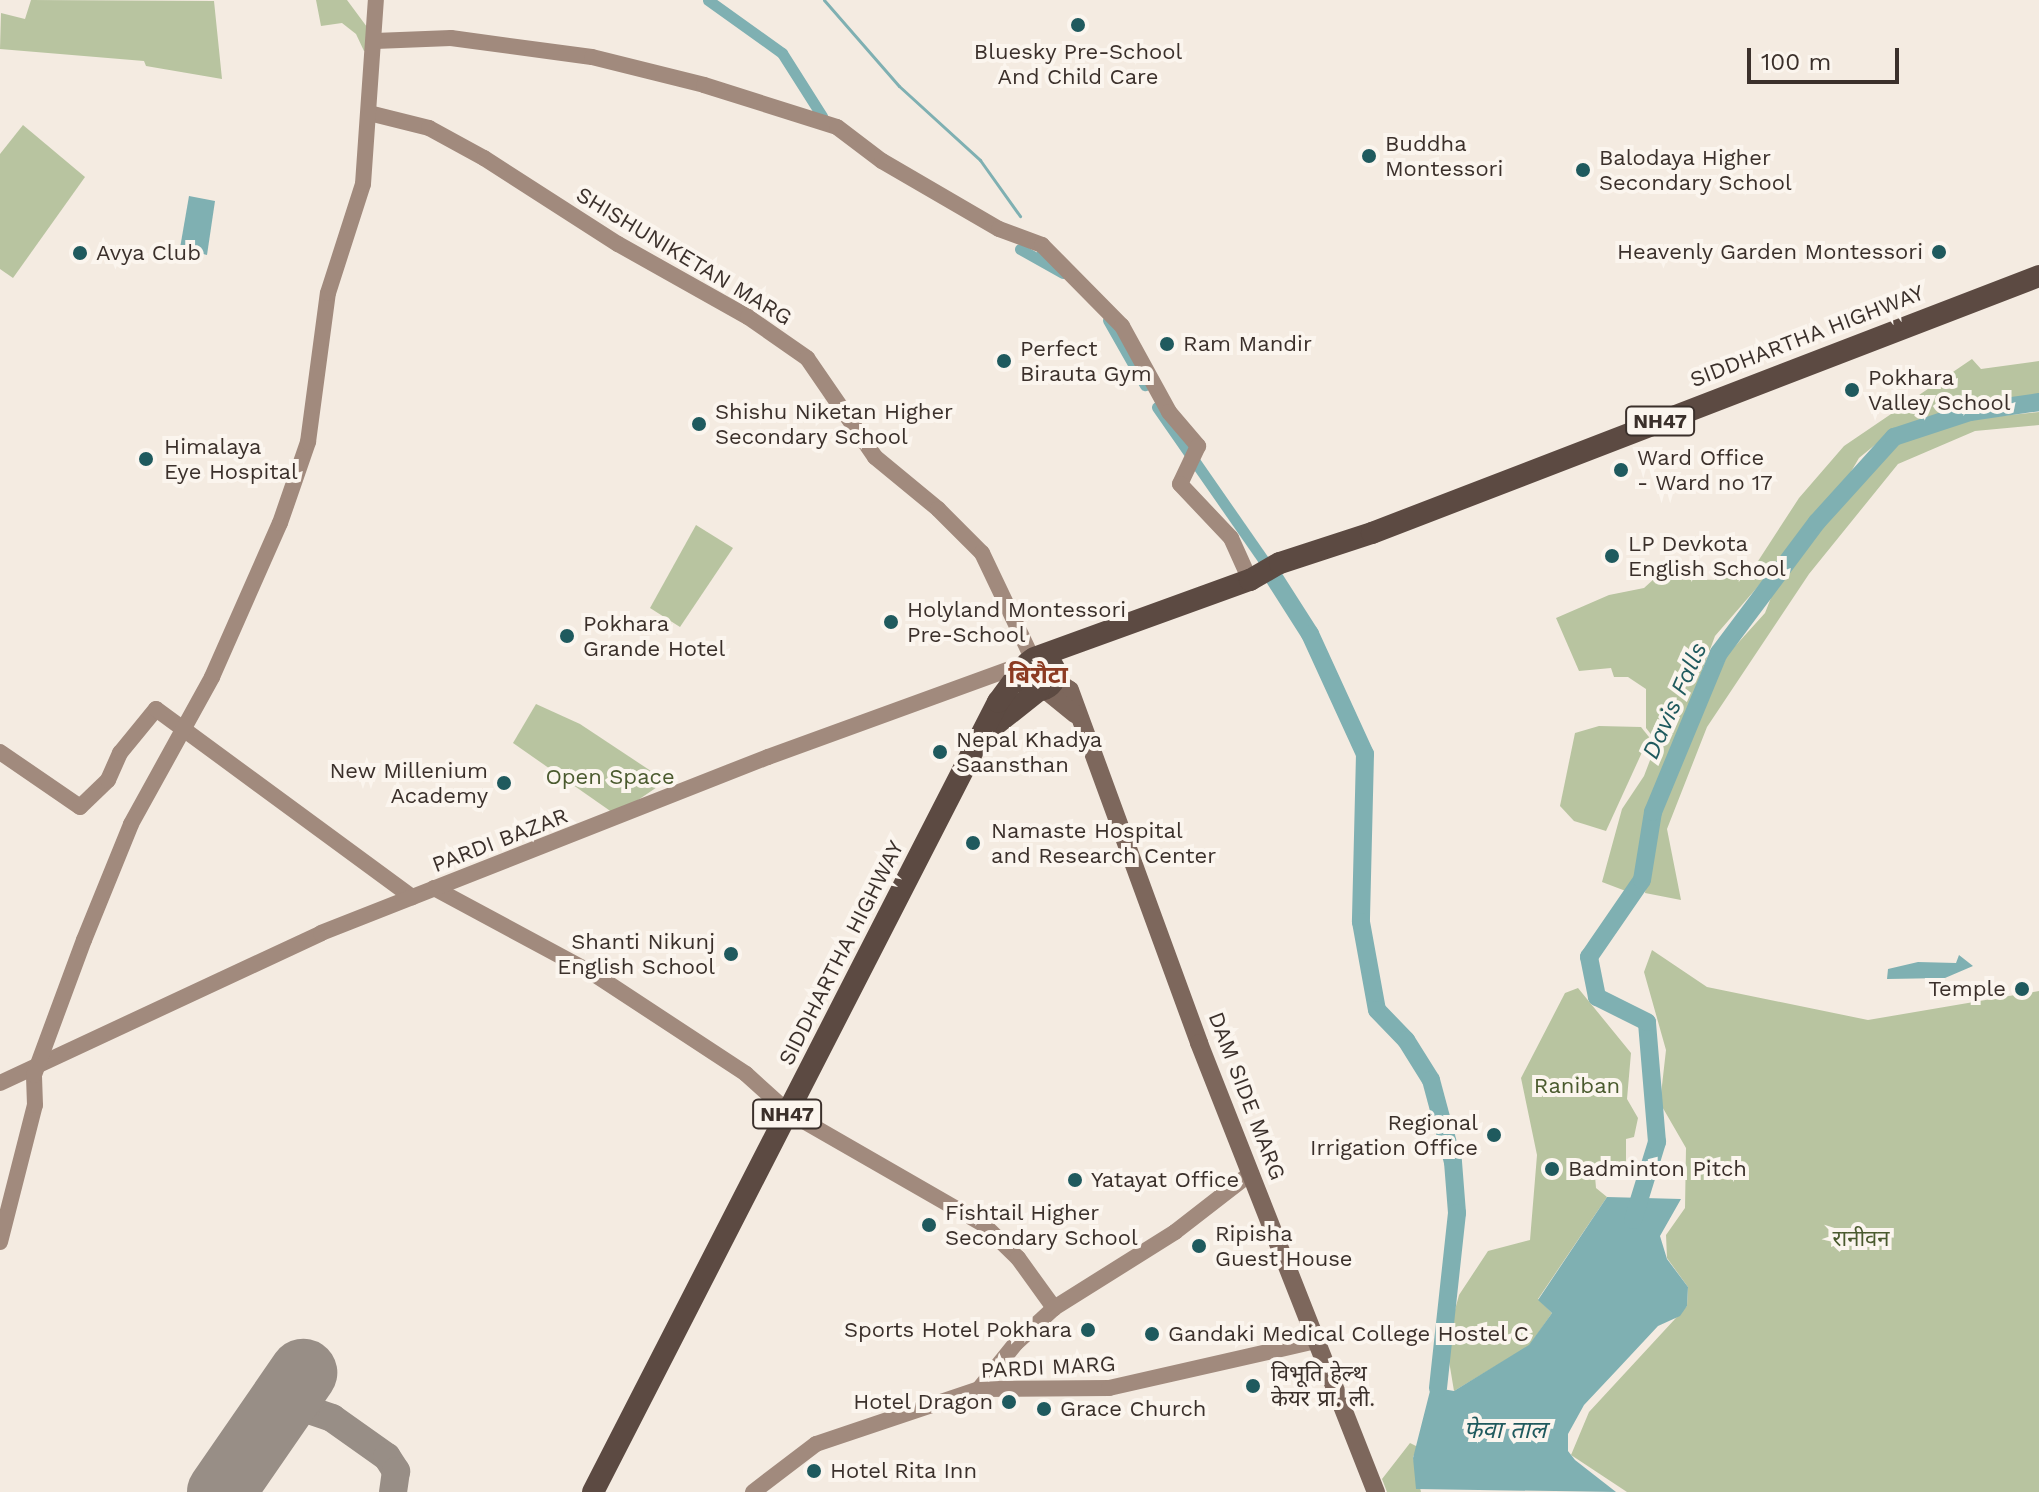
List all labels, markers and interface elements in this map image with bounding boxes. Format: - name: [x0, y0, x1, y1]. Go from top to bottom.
- marker: Bluesky Pre-School And Child Care: [1069, 16, 1087, 34]
- scale bar: [1751, 32, 1903, 82]
- place label: Bluesky Pre-School And Child Care: [974, 38, 1182, 90]
- text: 100 m: [1761, 48, 1831, 76]
- place label: Buddha Montessori: [1385, 130, 1503, 182]
- place label: Balodaya Higher Secondary School: [1599, 144, 1792, 196]
- marker: Buddha Montessori: [1360, 147, 1378, 165]
- marker: Balodaya Higher Secondary School: [1574, 161, 1592, 179]
- street label: SHISHUNIKETAN MARG: [571, 181, 797, 331]
- place label: Heavenly Garden Montessori: [1616, 239, 1923, 265]
- place label: Avya Club: [96, 240, 201, 266]
- marker: Heavenly Garden Montessori: [1930, 243, 1948, 261]
- marker: Avya Club: [71, 244, 89, 262]
- street label: SIDDHARTHA HIGHWAY: [1686, 279, 1928, 393]
- place label: Ram Mandir: [1183, 331, 1312, 357]
- place label: Perfect Birauta Gym: [1020, 335, 1152, 386]
- marker: Ram Mandir: [1158, 335, 1176, 353]
- marker: Perfect Birauta Gym: [995, 352, 1013, 370]
- place label: Pokhara Valley School: [1868, 364, 2011, 416]
- marker: Pokhara Valley School: [1843, 381, 1861, 399]
- place label: Shishu Niketan Higher Secondary School: [715, 398, 953, 450]
- road number: NH47: [1624, 405, 1696, 437]
- marker: Shishu Niketan Higher Secondary School: [690, 415, 708, 433]
- place label: Himalaya Eye Hospital: [164, 433, 298, 484]
- place label: Ward Office - Ward no 17: [1637, 444, 1774, 496]
- marker: Himalaya Eye Hospital: [135, 448, 157, 470]
- marker: Ward Office - Ward no 17: [1612, 461, 1630, 479]
- place label: LP Devkota English School: [1628, 530, 1786, 582]
- marker: LP Devkota English School: [1603, 547, 1621, 565]
- place label: Holyland Montessori Pre-School: [907, 596, 1126, 648]
- place label: Pokhara Grande Hotel: [583, 610, 725, 662]
- marker: Holyland Montessori Pre-School: [882, 613, 900, 631]
- marker: Pokhara Grande Hotel: [558, 627, 576, 645]
- water label: Davis Falls: [1637, 638, 1713, 764]
- district label: बिरौटा: [1008, 662, 1068, 690]
- place label: Nepal Khadya Saansthan: [956, 726, 1103, 778]
- marker: Nepal Khadya Saansthan: [931, 743, 949, 761]
- place label: New Millenium Academy: [329, 757, 488, 808]
- park label: Open Space: [545, 764, 675, 790]
- marker: New Millenium Academy: [495, 774, 513, 792]
- street label: PARDI BAZAR: [428, 802, 572, 878]
- place label: Namaste Hospital and Research Center: [991, 817, 1216, 868]
- marker: Namaste Hospital and Research Center: [962, 832, 984, 854]
- street label: SIDDHARTHA HIGHWAY: [773, 836, 909, 1070]
- place label: Shanti Nikunj English School: [557, 928, 715, 980]
- marker: Shanti Nikunj English School: [722, 945, 740, 963]
- place label: Temple: [1928, 976, 2006, 1002]
- marker: Temple: [2013, 980, 2031, 998]
- street label: DAM SIDE MARG: [1203, 1008, 1291, 1184]
- park label: Raniban: [1534, 1073, 1620, 1099]
- road number: NH47: [751, 1098, 823, 1130]
- place label: Regional Irrigation Office: [1310, 1109, 1478, 1160]
- marker: Regional Irrigation Office: [1485, 1126, 1503, 1144]
- place label: Badminton Pitch: [1568, 1156, 1747, 1182]
- marker: Badminton Pitch: [1543, 1160, 1561, 1178]
- place label: Yatayat Office: [1091, 1167, 1239, 1193]
- marker: Yatayat Office: [1066, 1171, 1084, 1189]
- place label: Fishtail Higher Secondary School: [945, 1199, 1138, 1250]
- marker: Fishtail Higher Secondary School: [920, 1216, 938, 1234]
- place label: Ripisha Guest House: [1215, 1220, 1353, 1272]
- park label: रानीवन: [1832, 1226, 1890, 1252]
- marker: Ripisha Guest House: [1190, 1237, 1208, 1255]
- place label: Sports Hotel Pokhara: [843, 1317, 1072, 1343]
- marker: Sports Hotel Pokhara: [1079, 1321, 1097, 1339]
- place label: Gandaki Medical College Hostel C: [1168, 1321, 1530, 1347]
- marker: Gandaki Medical College Hostel C: [1143, 1325, 1161, 1343]
- street label: PARDI MARG: [980, 1350, 1116, 1384]
- place label: विभूति हेल्थ केयर प्रा. ली.: [1271, 1360, 1375, 1412]
- marker: विभूति हेल्थ केयर प्रा. ली.: [1242, 1375, 1264, 1397]
- place label: Hotel Dragon: [852, 1389, 993, 1415]
- marker: Hotel Dragon: [1000, 1393, 1018, 1411]
- place label: Grace Church: [1060, 1396, 1206, 1422]
- marker: Grace Church: [1035, 1400, 1053, 1418]
- water label: फेवा ताल: [1464, 1417, 1546, 1445]
- place label: Hotel Rita Inn: [830, 1458, 978, 1484]
- marker: Hotel Rita Inn: [805, 1462, 823, 1480]

